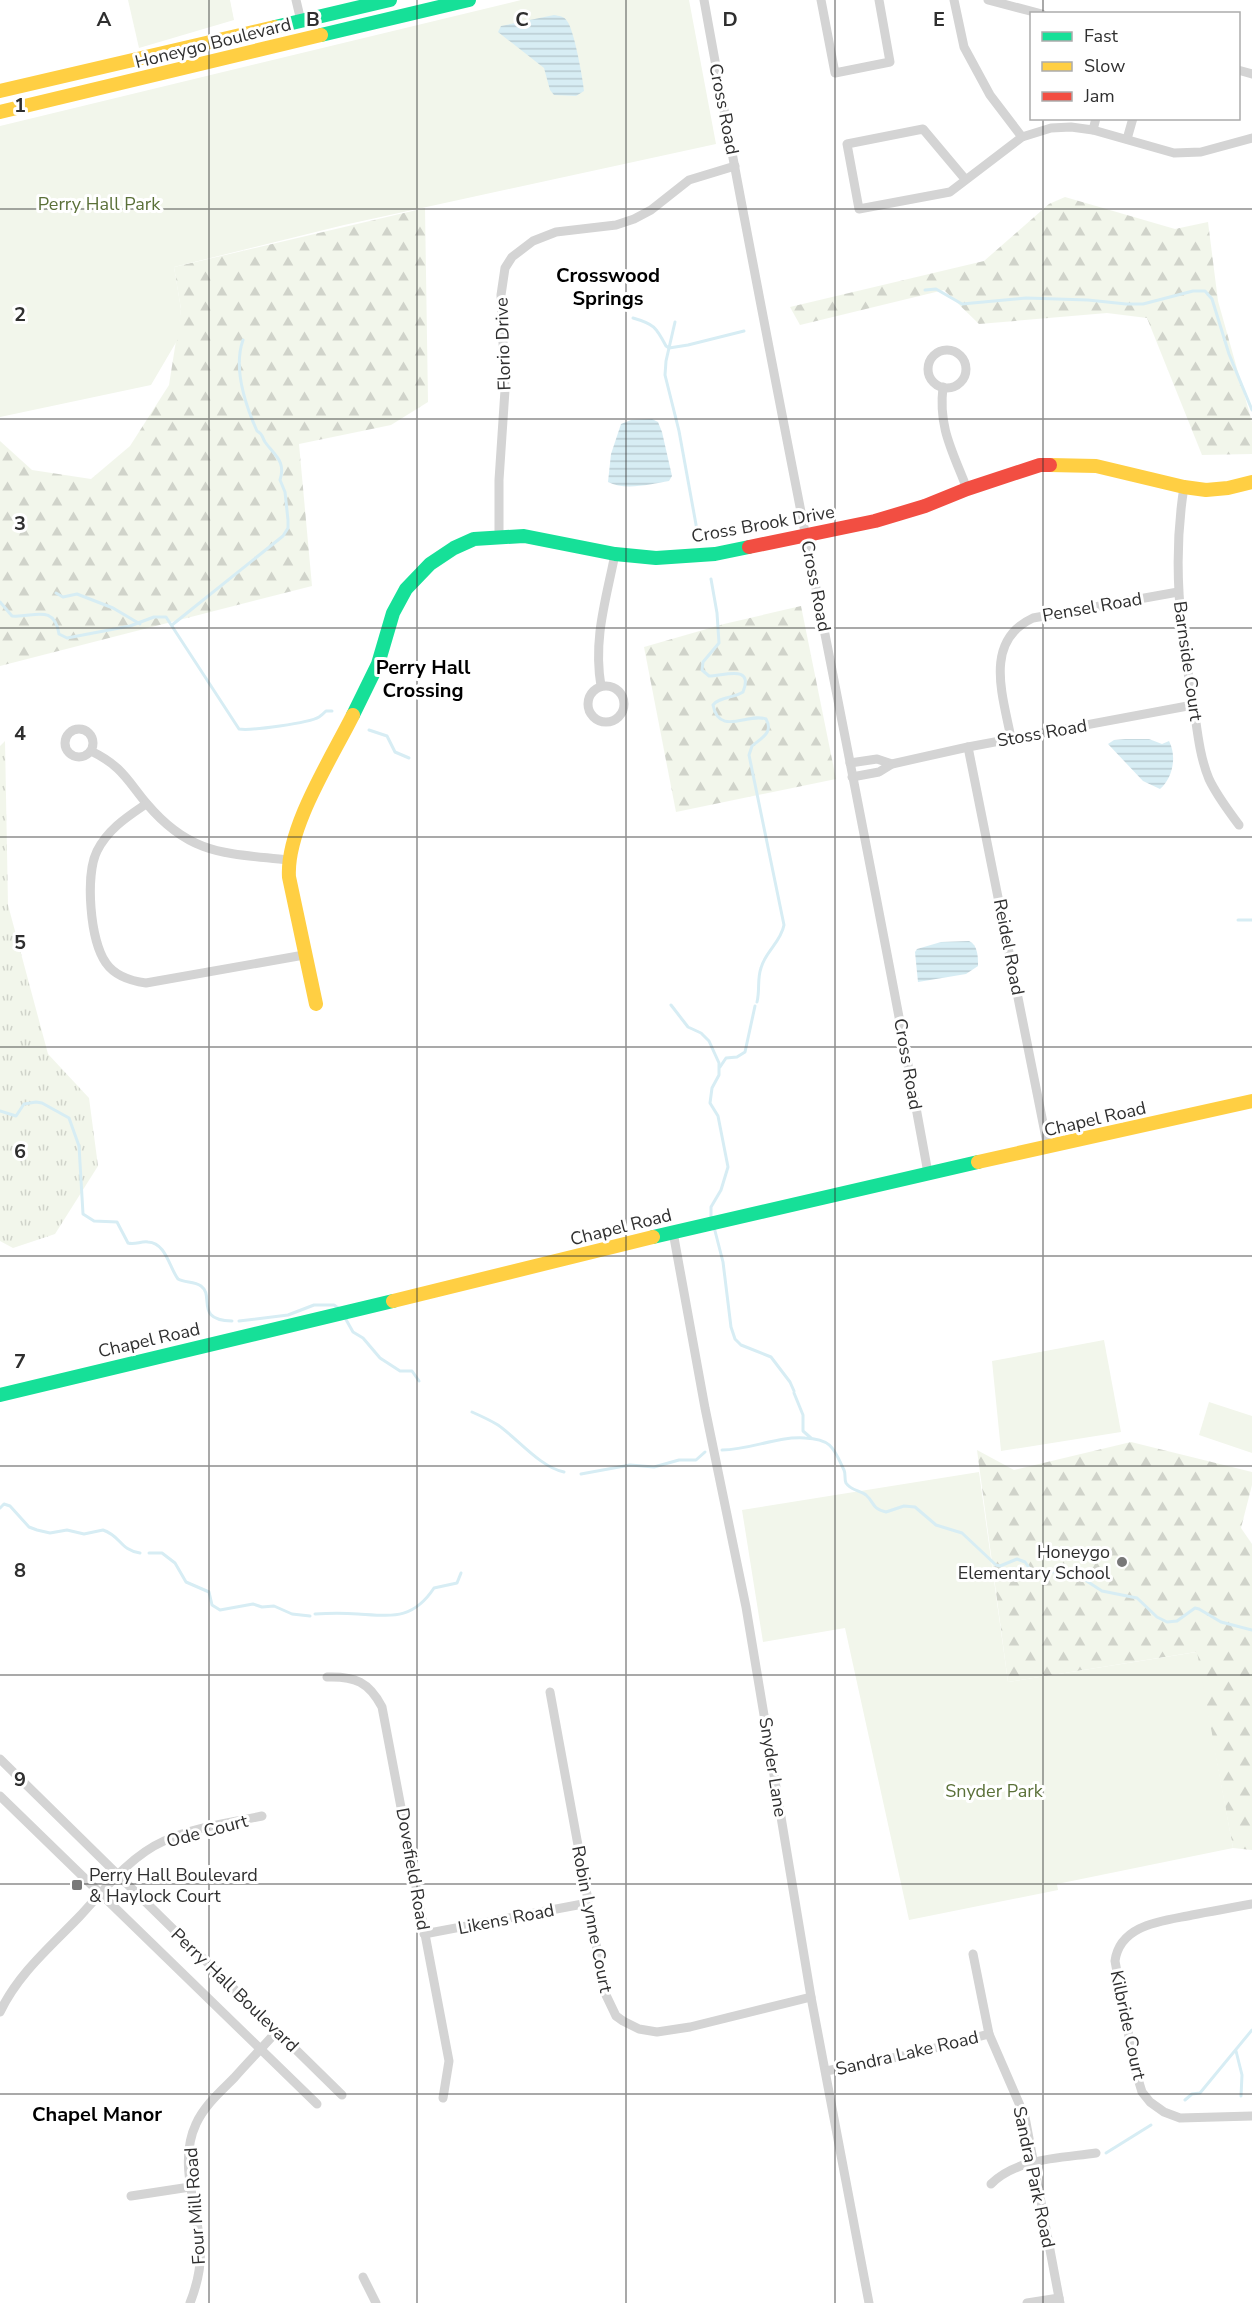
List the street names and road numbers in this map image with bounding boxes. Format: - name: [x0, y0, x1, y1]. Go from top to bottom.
- street label: Honeygo Boulevard: [132, 12, 294, 74]
- street label: Cross Road: [703, 61, 745, 157]
- street label: Florio Drive: [489, 297, 517, 391]
- street label: Cross Brook Drive: [689, 500, 837, 548]
- street label: Cross Road: [795, 538, 837, 634]
- street label: Pensel Road: [1040, 586, 1144, 628]
- street label: Barnside Court: [1168, 600, 1208, 723]
- street label: Stoss Road: [995, 713, 1089, 753]
- street label: Reidel Road: [988, 897, 1030, 997]
- street label: Cross Road: [888, 1016, 928, 1112]
- street label: Chapel Road: [1042, 1096, 1148, 1142]
- street label: Chapel Road: [568, 1203, 674, 1251]
- street label: Chapel Road: [96, 1317, 202, 1363]
- street label: Snyder Lane: [753, 1715, 793, 1819]
- street label: Dovefield Road: [390, 1806, 436, 1932]
- street label: Ode Court: [164, 1808, 251, 1853]
- street label: Robin Lynne Court: [566, 1844, 618, 1995]
- street label: Likens Road: [456, 1898, 556, 1940]
- street label: Perry Hall Boulevard: [166, 1923, 304, 2057]
- street label: Kilbride Court: [1105, 1968, 1151, 2083]
- street label: Sandra Lake Road: [833, 2025, 981, 2081]
- street label: Sandra Park Road: [1007, 2104, 1061, 2250]
- street label: Four Mill Road: [179, 2147, 211, 2265]

